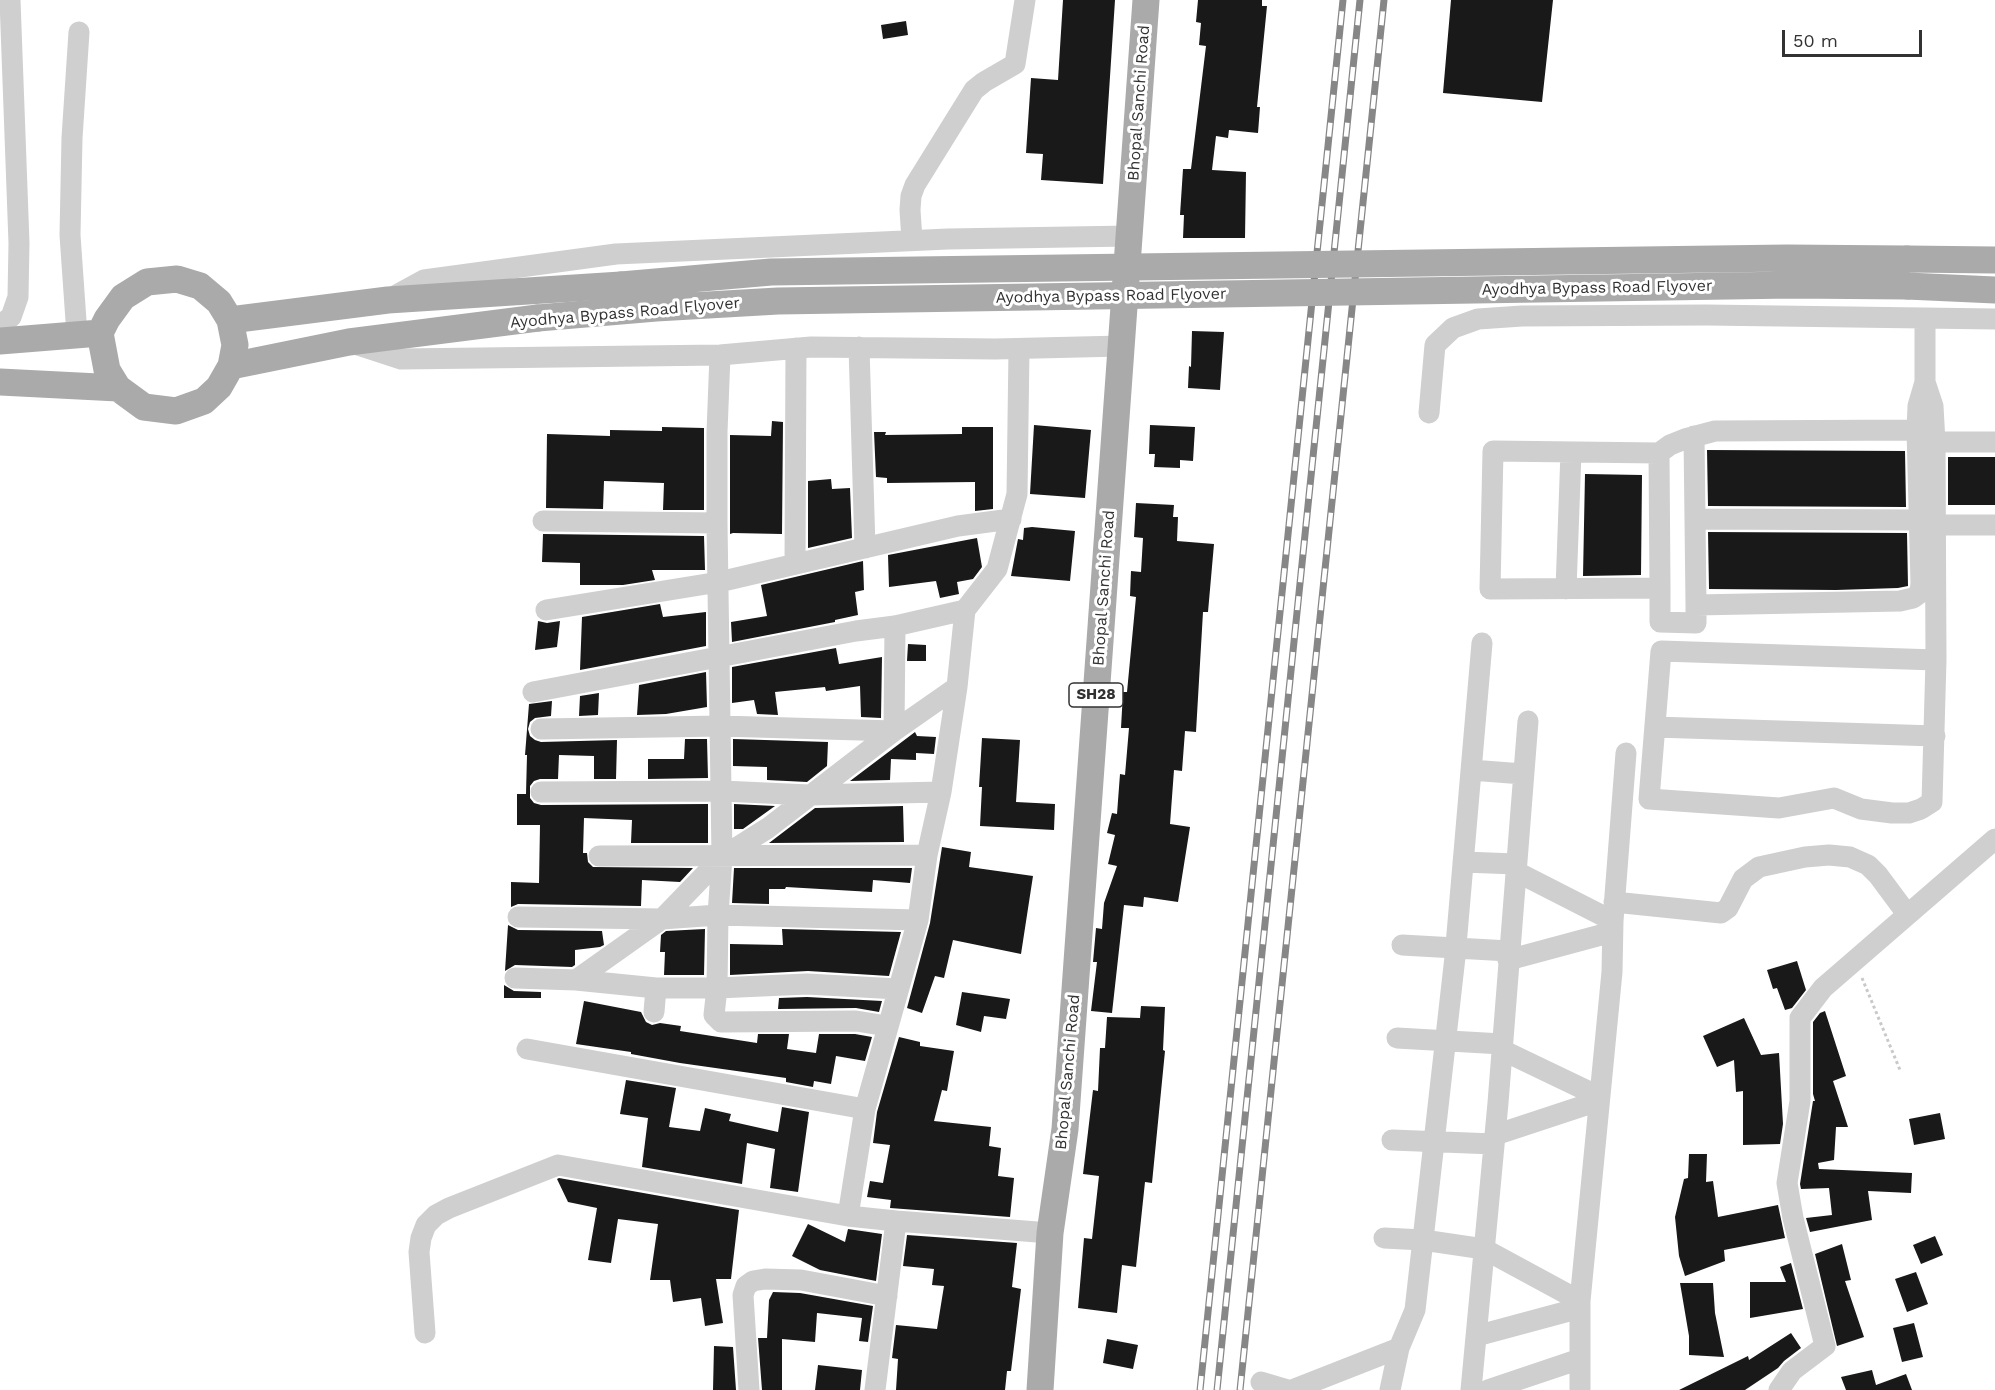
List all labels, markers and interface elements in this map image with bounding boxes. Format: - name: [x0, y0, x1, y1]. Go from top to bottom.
- scale bar: [1785, 18, 1924, 56]
- street label: Bhopal Sanchi Road: [1124, 24, 1154, 182]
- text: 50 m: [1793, 30, 1838, 51]
- street label: Ayodhya Bypass Road Flyover: [1481, 276, 1713, 300]
- street label: Ayodhya Bypass Road Flyover: [995, 284, 1227, 308]
- street label: Ayodhya Bypass Road Flyover: [509, 293, 741, 333]
- street label: Bhopal Sanchi Road: [1089, 509, 1119, 667]
- road number: SH28: [1069, 683, 1123, 707]
- street label: Bhopal Sanchi Road: [1052, 993, 1084, 1151]

